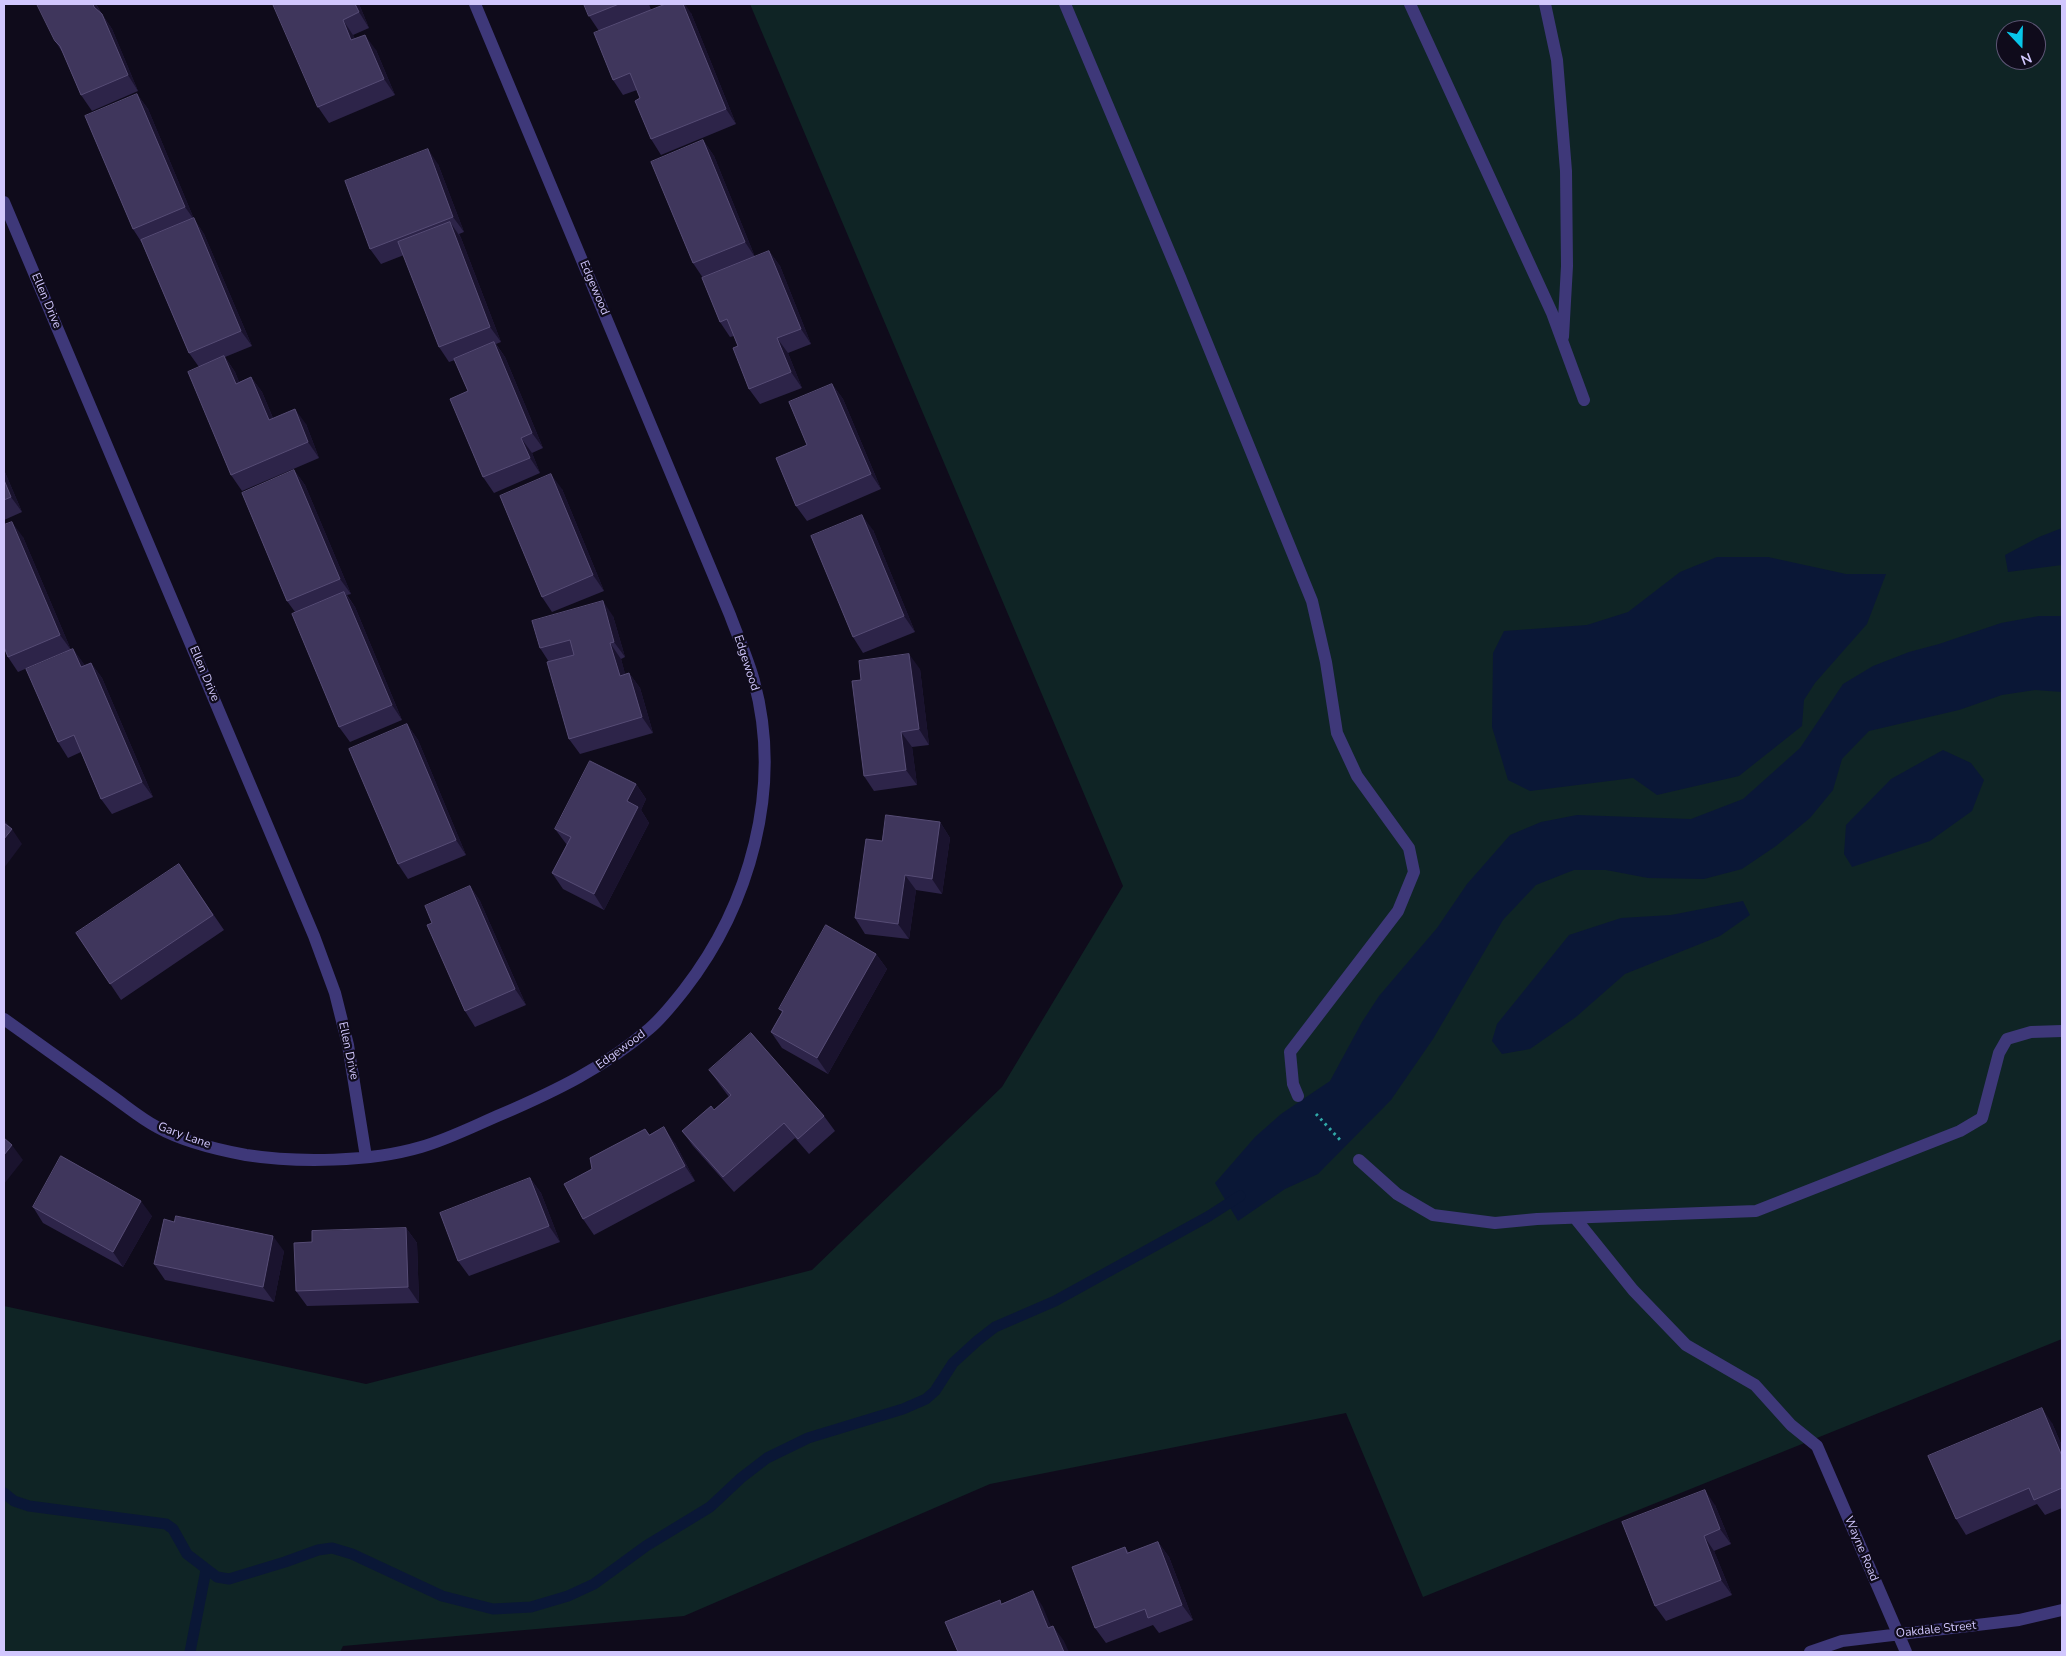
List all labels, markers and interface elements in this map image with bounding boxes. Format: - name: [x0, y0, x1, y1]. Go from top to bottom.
- north arrow: [1996, 20, 2046, 70]
- text: N: [2018, 48, 2035, 69]
- street label: Edgewood: [576, 259, 612, 317]
- street label: Ellen Drive: [28, 271, 64, 331]
- street label: Edgewood: [730, 633, 762, 693]
- street label: Ellen Drive: [186, 644, 222, 704]
- street label: Ellen Drive: [335, 1021, 361, 1081]
- street label: Edgewood: [593, 1027, 649, 1073]
- street label: Gary Lane: [156, 1120, 212, 1152]
- street label: Wayne Road: [1841, 1514, 1881, 1584]
- street label: Oakdale Street: [1895, 1619, 1977, 1641]

